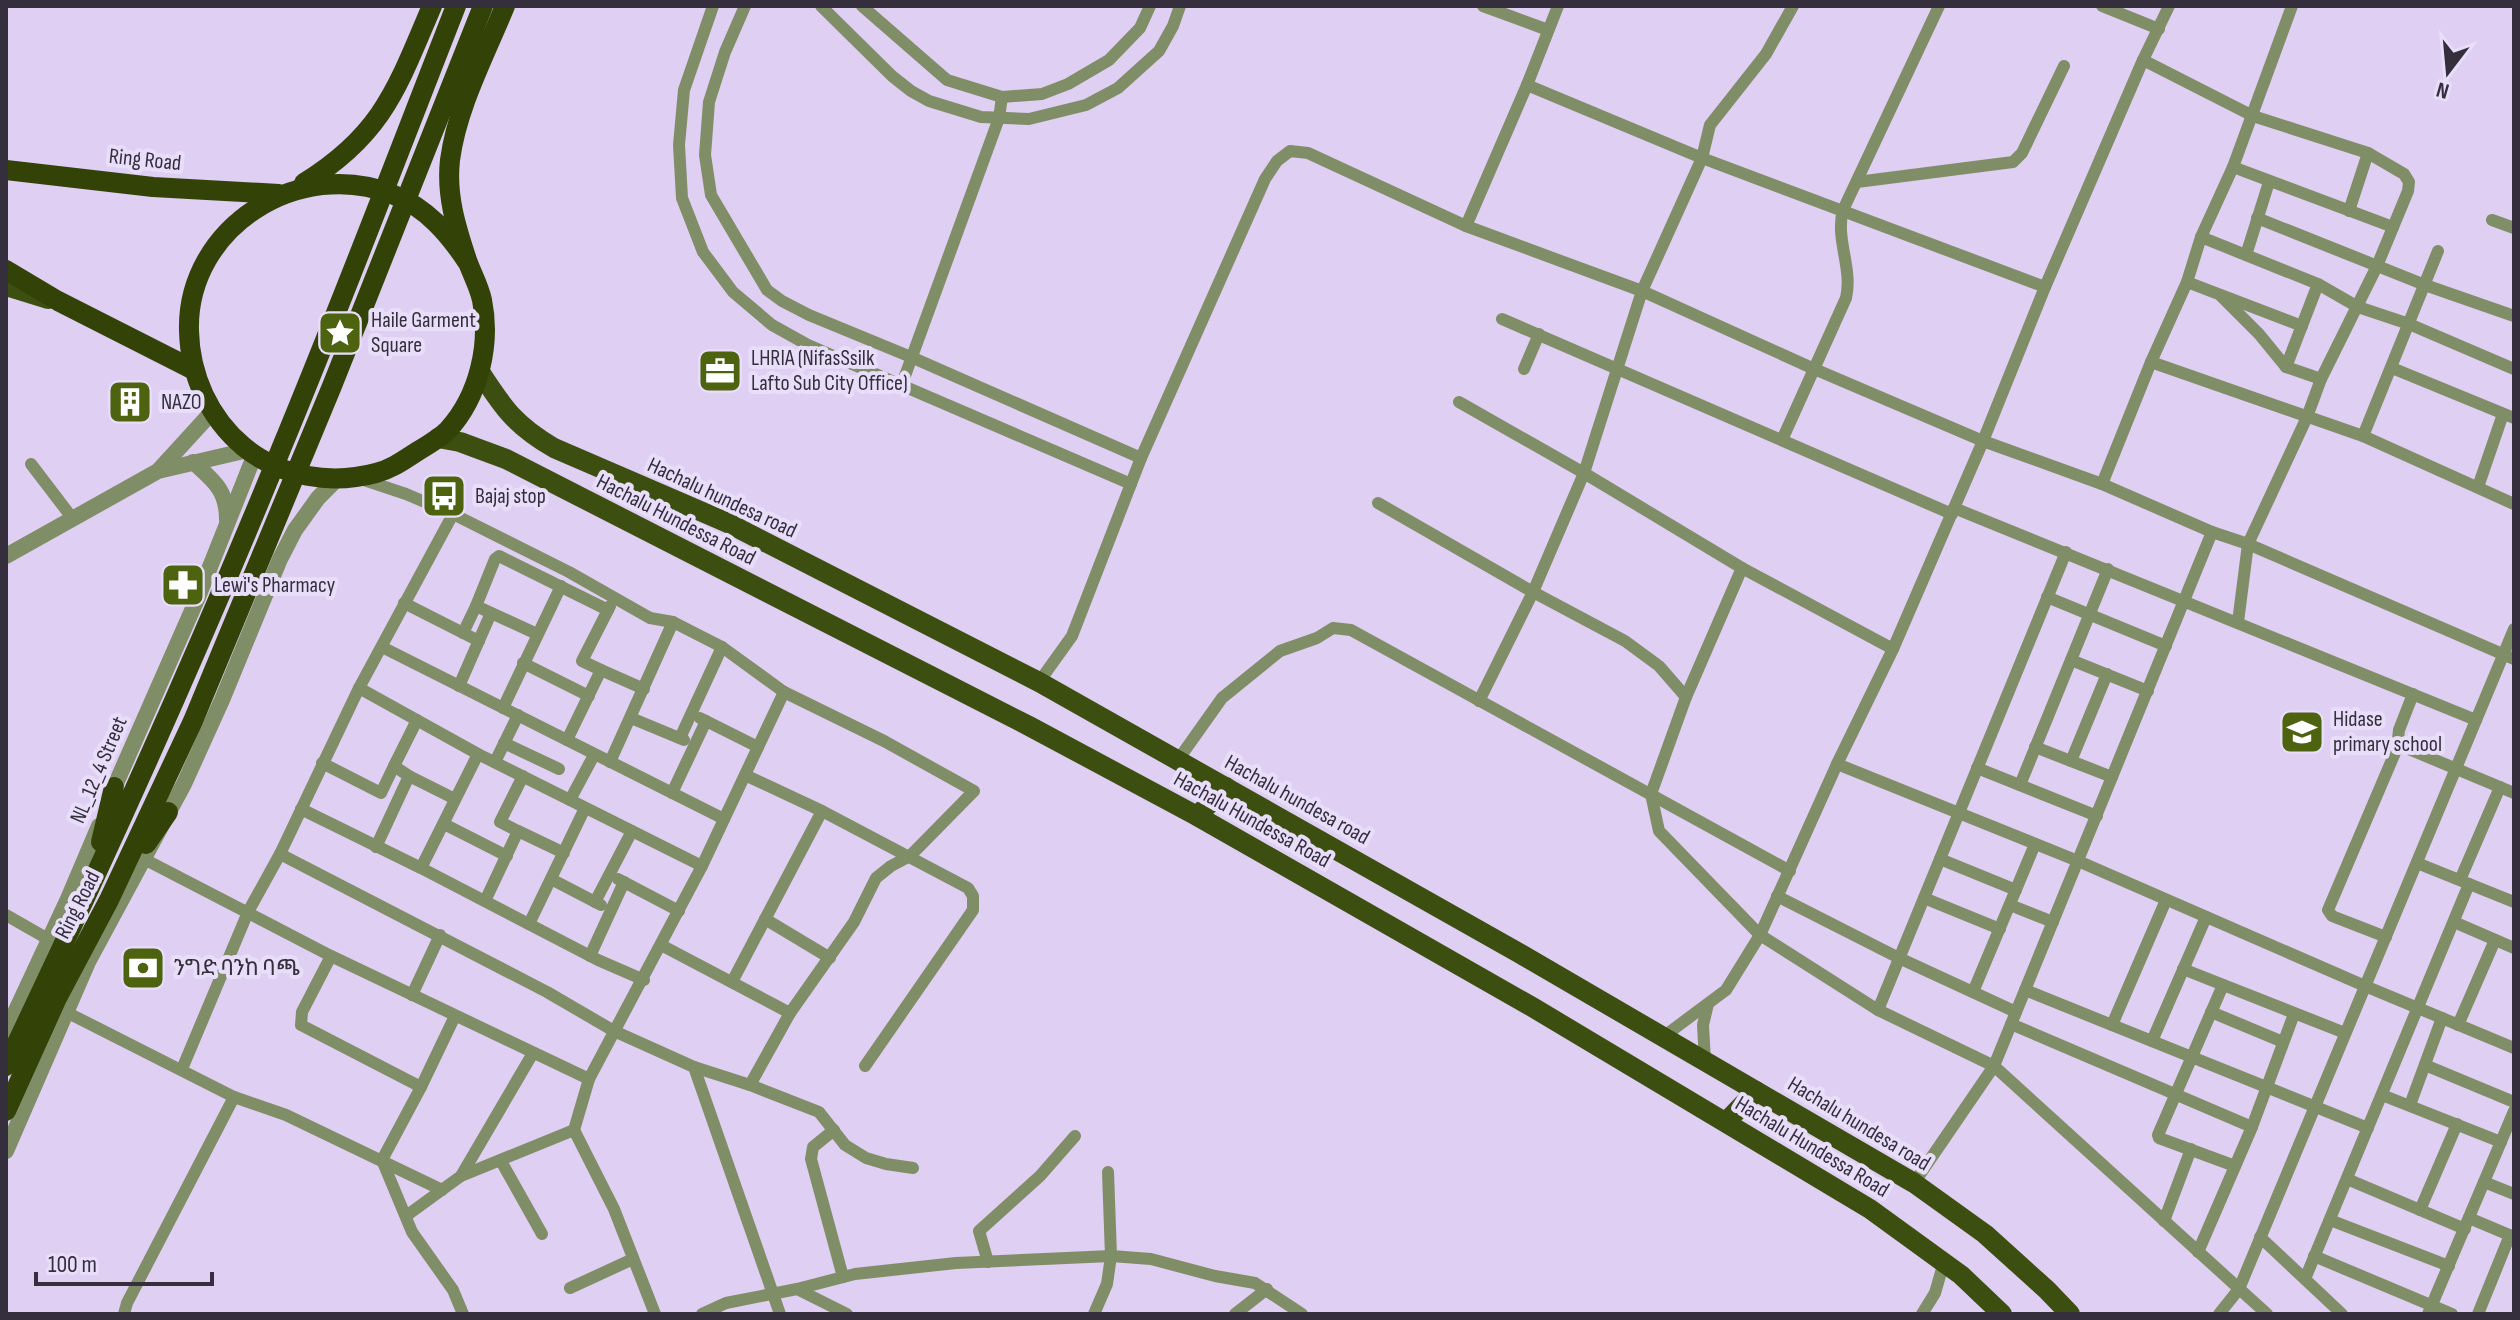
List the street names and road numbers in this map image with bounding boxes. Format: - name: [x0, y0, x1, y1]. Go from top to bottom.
- street label: Ring Road: [107, 143, 183, 177]
- street label: Hachalu hundesa road: [643, 452, 801, 544]
- street label: Hachalu Hundessa Road: [592, 468, 760, 572]
- street label: NL_12_4 Street: [64, 712, 134, 827]
- street label: Hachalu hundesa road: [1220, 749, 1374, 851]
- street label: Hachalu Hundessa Road: [1169, 766, 1335, 874]
- street label: Ring Road: [49, 867, 107, 943]
- street label: Hachalu hundesa road: [1783, 1071, 1935, 1177]
- street label: Hachalu Hundessa Road: [1730, 1090, 1894, 1204]

